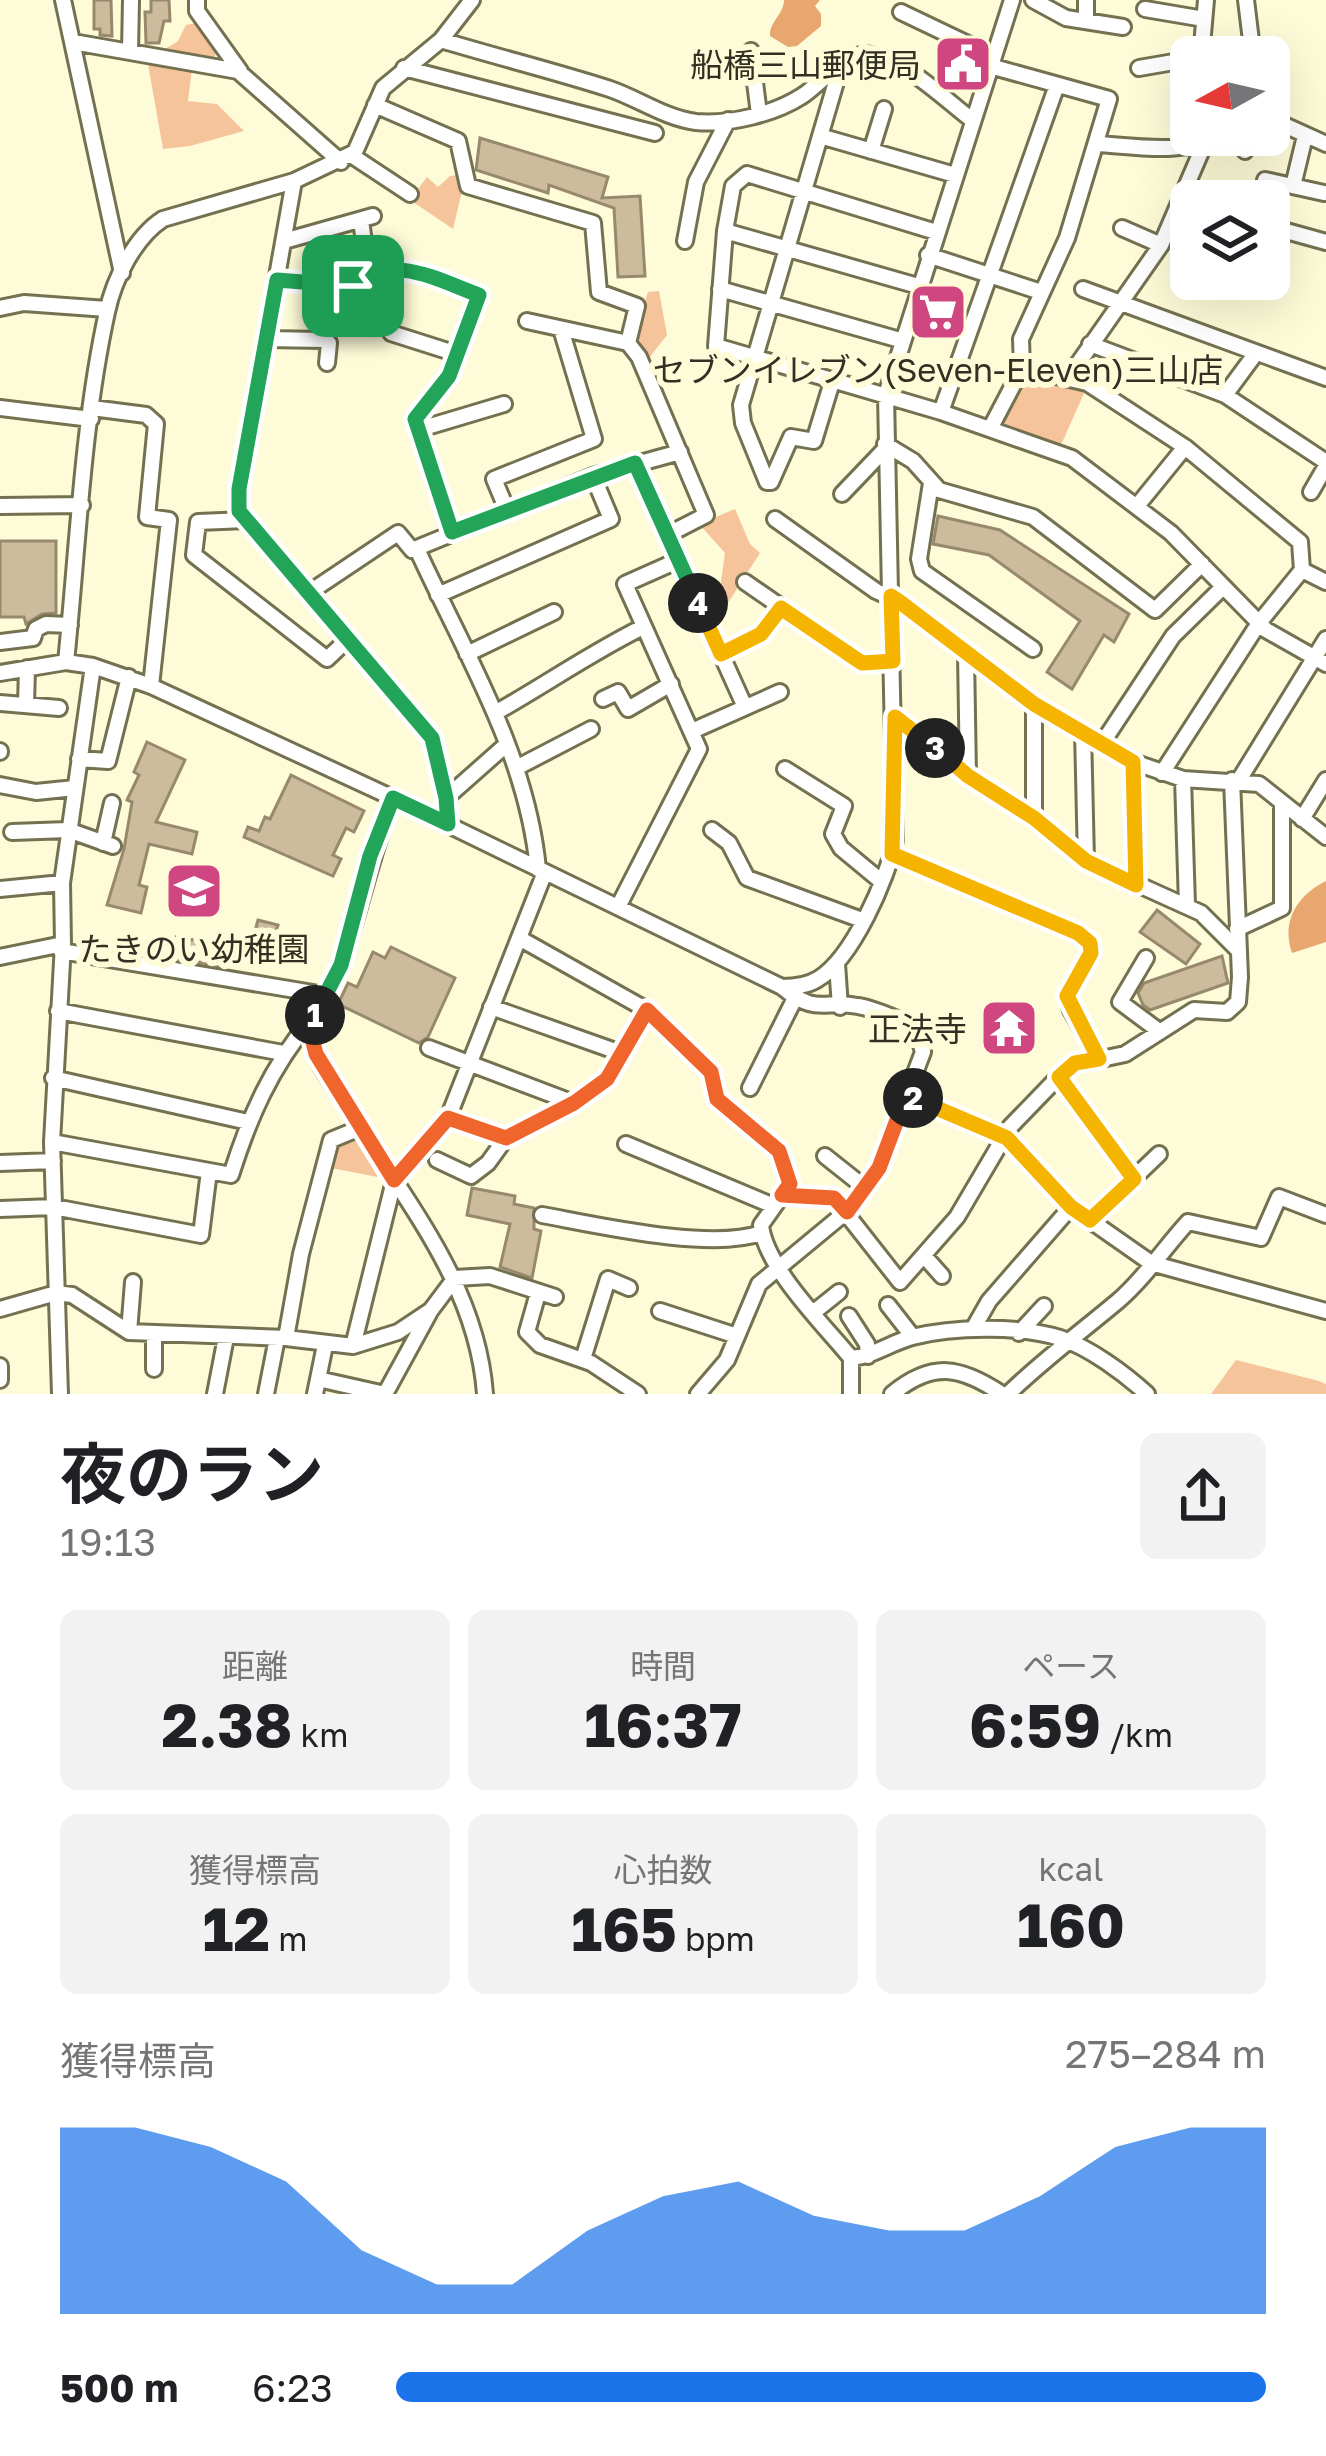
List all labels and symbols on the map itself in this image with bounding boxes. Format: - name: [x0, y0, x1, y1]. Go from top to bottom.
- public building icon: 船橋三山郵便局: [932, 33, 994, 95]
- north arrow: [1170, 36, 1290, 156]
- place label: 船橋三山郵便局: [690, 45, 921, 84]
- pin: [302, 235, 404, 337]
- supermarket icon: セブンイレブン(Seven-Eleven)三山店: [907, 281, 969, 343]
- place label: セブンイレブン(Seven-Eleven)三山店: [653, 350, 1223, 389]
- pin: 4: [668, 573, 728, 633]
- pin: 3: [905, 718, 965, 778]
- school or university icon: たきのい幼稚園: [163, 860, 225, 922]
- place label: たきのい幼稚園: [79, 929, 310, 968]
- pin: 1: [285, 985, 345, 1045]
- temple icon: 正法寺: [978, 997, 1040, 1059]
- place label: 正法寺: [868, 1009, 967, 1048]
- pin: 2: [883, 1068, 943, 1128]

